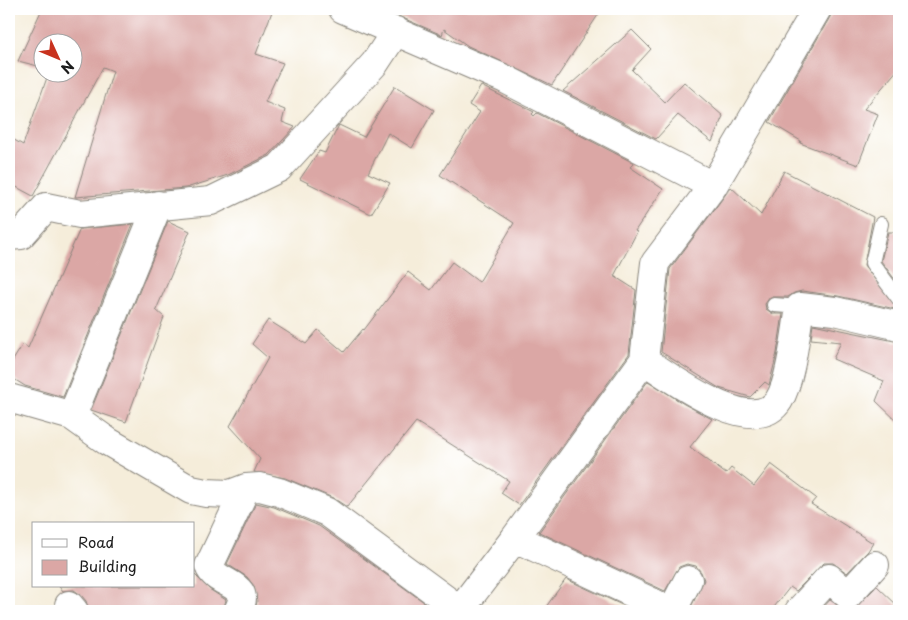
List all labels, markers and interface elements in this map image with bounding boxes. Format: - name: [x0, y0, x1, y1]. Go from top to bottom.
- north arrow: [32, 32, 82, 82]
- text: N: [56, 56, 79, 79]
- legend: [32, 522, 195, 588]
- text: Road: [78, 530, 114, 553]
- text: Building: [78, 554, 137, 577]

